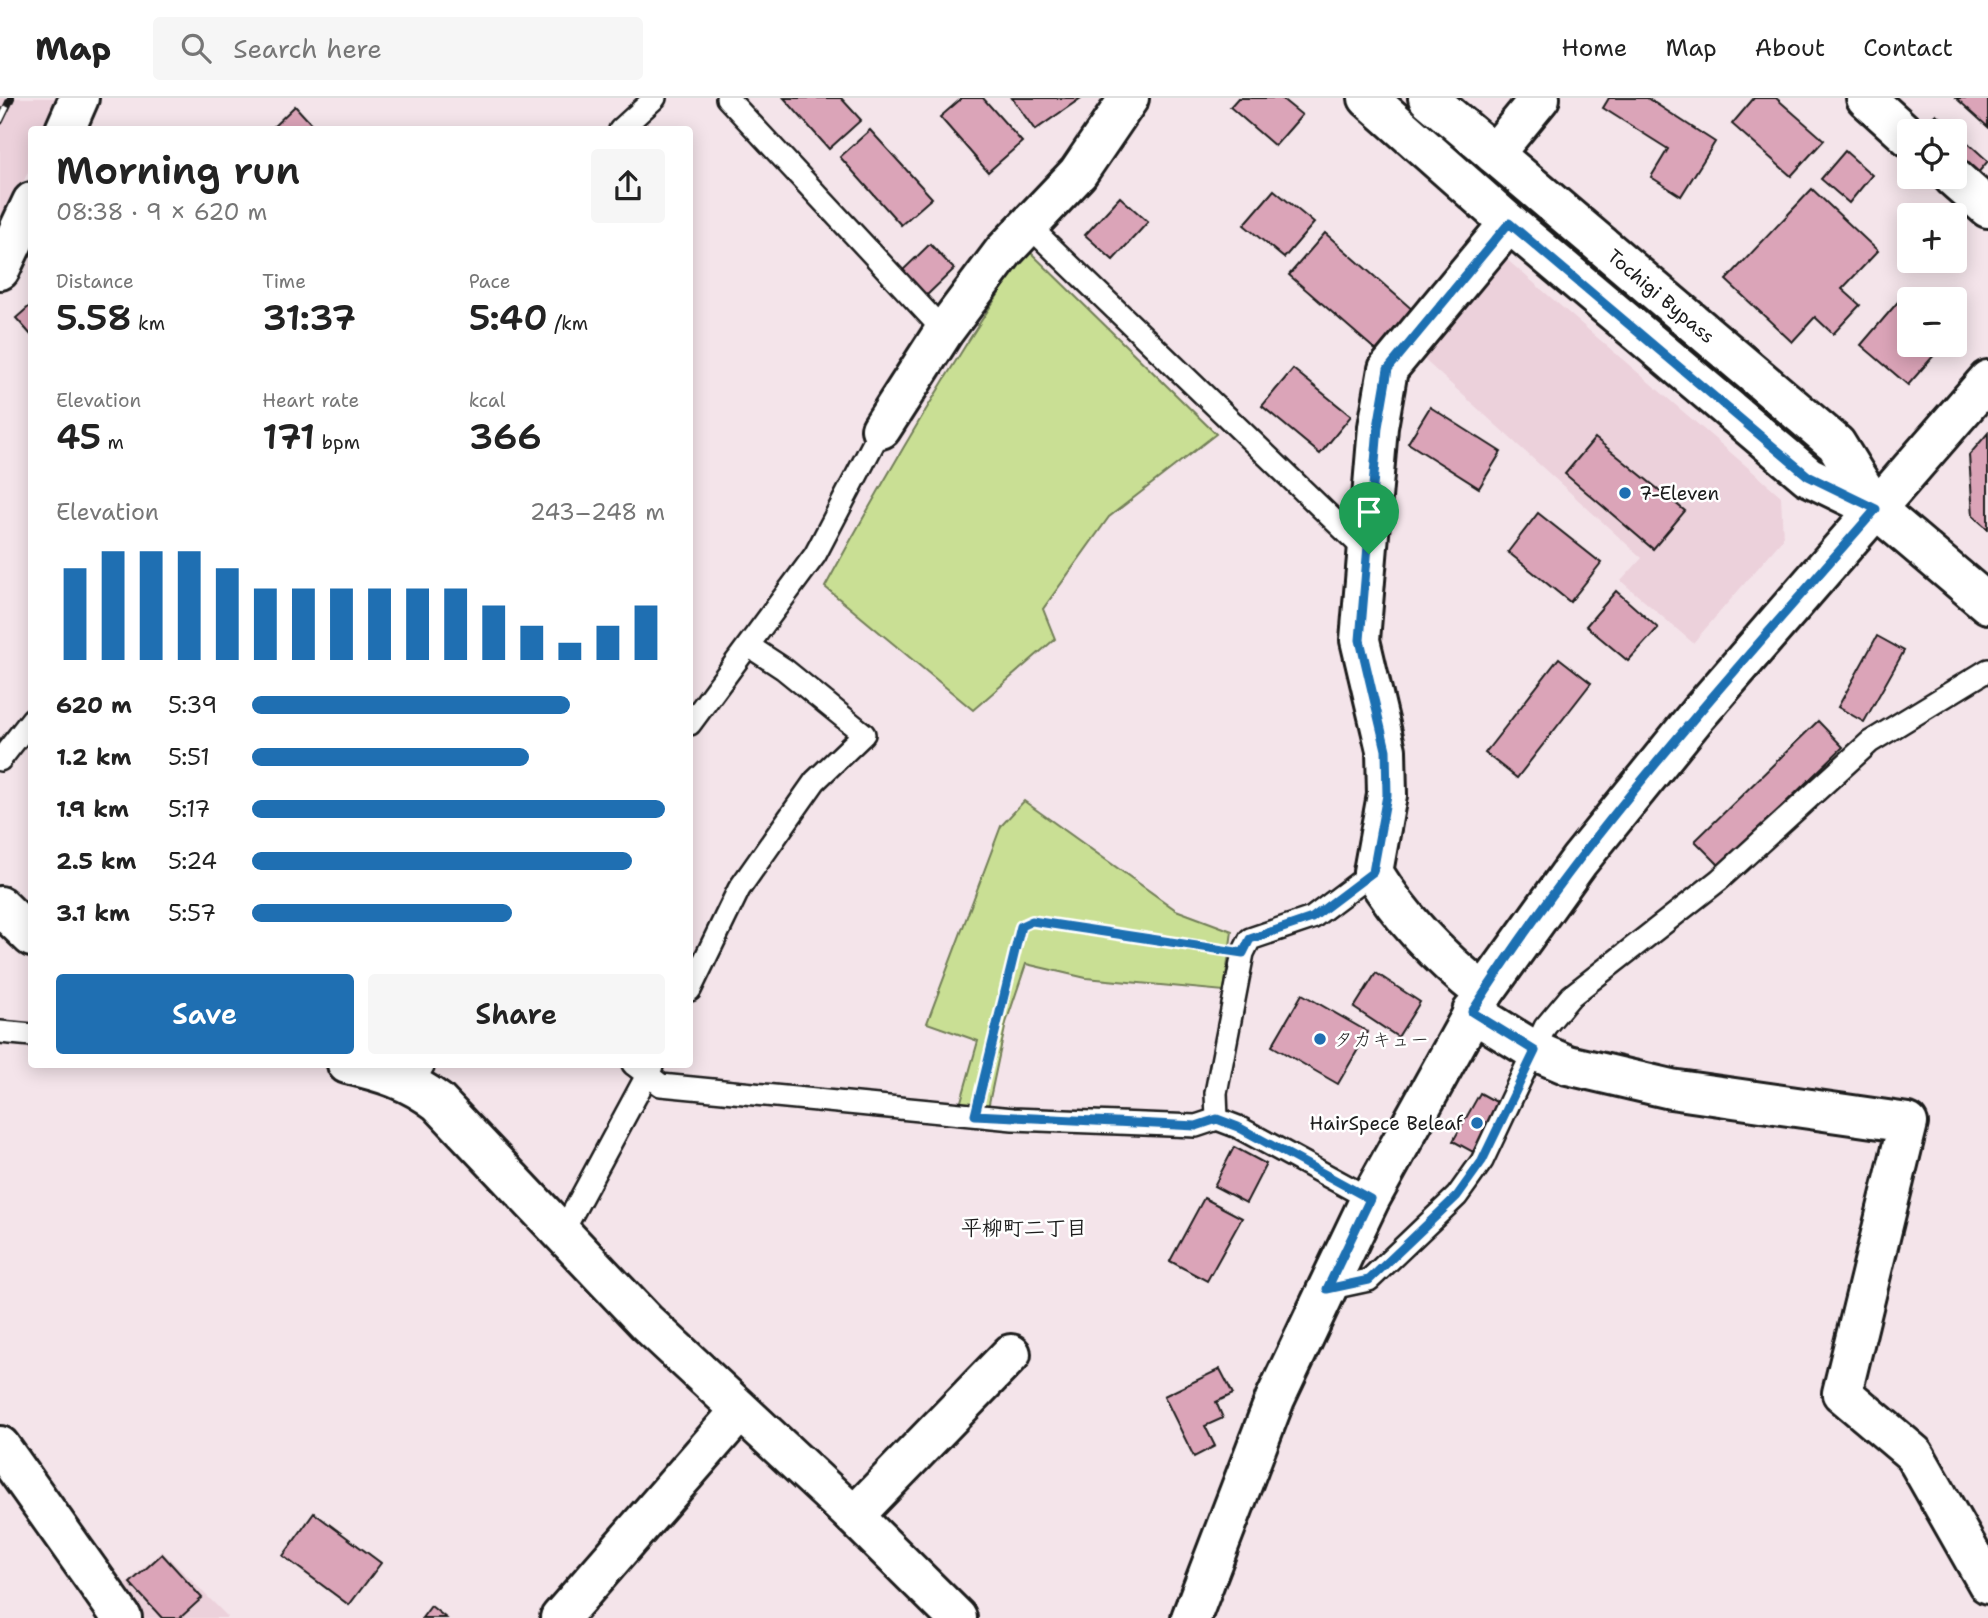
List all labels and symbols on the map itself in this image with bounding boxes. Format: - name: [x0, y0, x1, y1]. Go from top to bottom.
- street label: Tochigi Bypass: [1602, 244, 1720, 349]
- place label: 7-Eleven: [1639, 481, 1719, 506]
- pin: [1339, 482, 1399, 554]
- marker: 7-Eleven: [1617, 485, 1633, 501]
- place label: タカキュー: [1334, 1027, 1429, 1052]
- marker: タカキュー: [1312, 1031, 1328, 1047]
- place label: HairSpece Beleaf: [1310, 1111, 1464, 1136]
- marker: HairSpece Beleaf: [1469, 1115, 1485, 1131]
- district label: 平柳町二丁目: [961, 1214, 1087, 1242]

